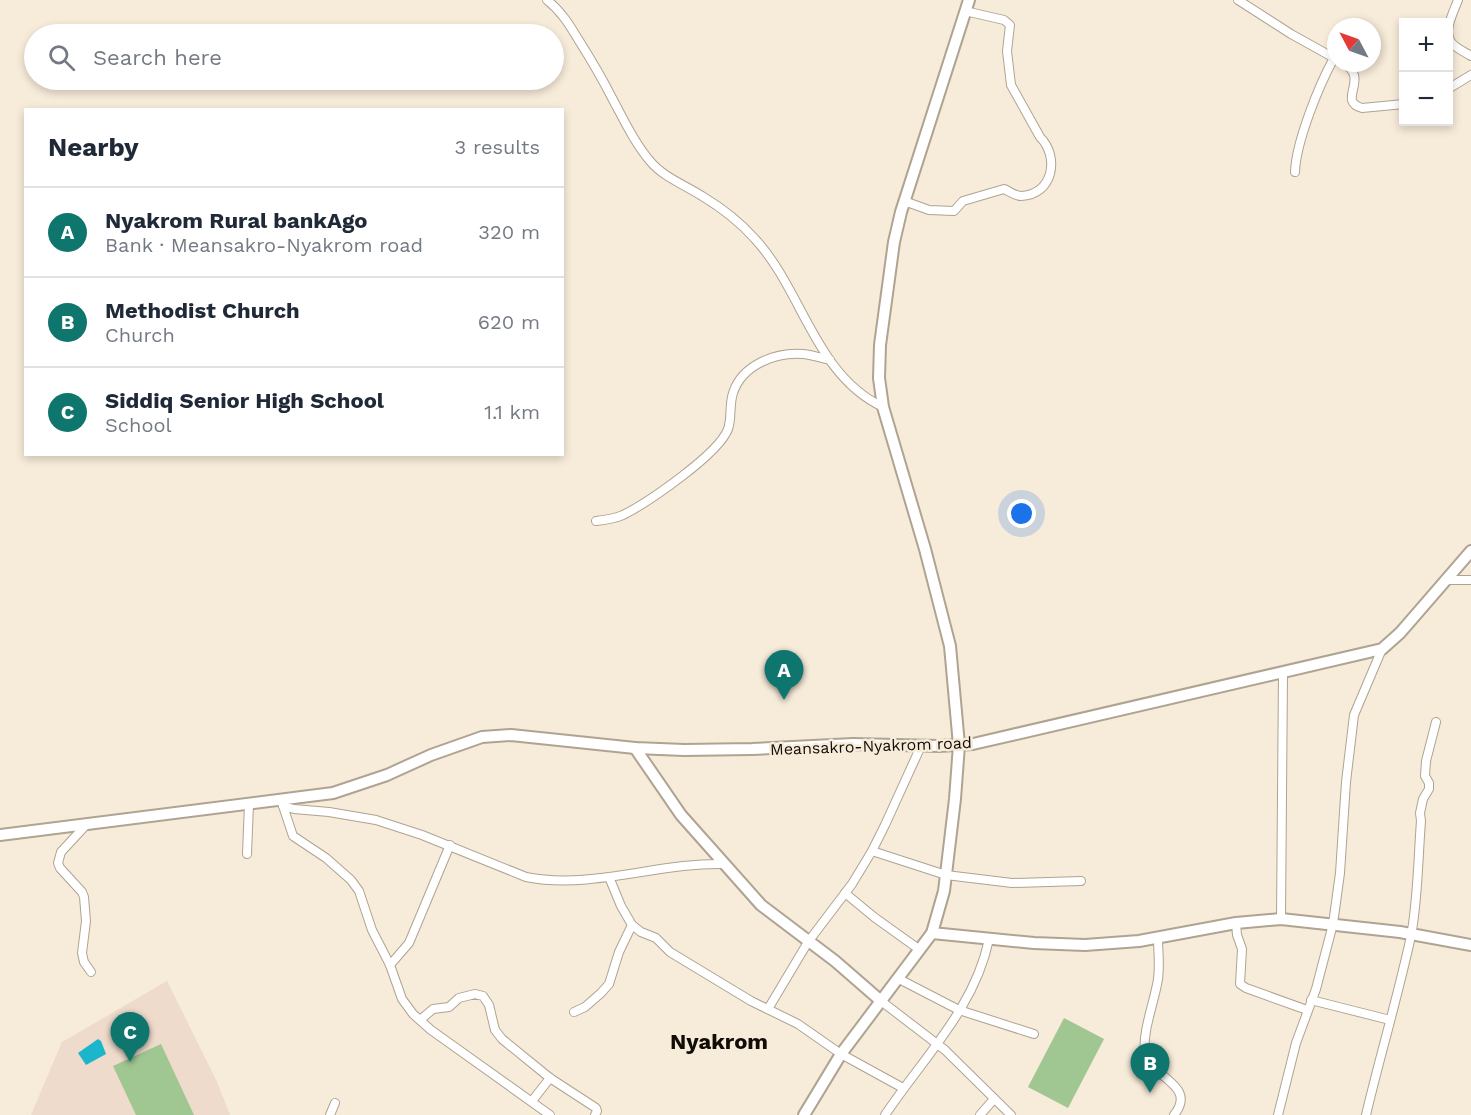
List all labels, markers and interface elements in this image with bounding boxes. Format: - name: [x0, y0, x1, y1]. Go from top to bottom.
- north arrow: [1327, 18, 1381, 72]
- map controls: [1399, 18, 1453, 126]
- button: +: [1399, 18, 1453, 72]
- search box: [24, 24, 564, 90]
- icon: search: [45, 41, 78, 74]
- text: Search here: [93, 45, 222, 70]
- button: −: [1399, 72, 1453, 126]
- text: Nearby: [48, 132, 139, 162]
- text: 3 results: [455, 135, 540, 159]
- text: Nyakrom Rural bankAgo: [105, 208, 367, 233]
- text: A: [61, 220, 74, 244]
- text: 320 m: [478, 220, 540, 244]
- text: Bank · Meansakro-Nyakrom road: [105, 233, 423, 257]
- text: Methodist Church: [105, 298, 300, 323]
- text: B: [61, 310, 74, 334]
- text: 620 m: [478, 310, 540, 334]
- text: Church: [105, 323, 175, 347]
- text: Siddiq Senior High School: [105, 388, 384, 413]
- text: C: [61, 400, 74, 424]
- text: 1.1 km: [484, 400, 540, 424]
- text: School: [105, 413, 172, 437]
- your location: [1007, 499, 1036, 528]
- pin: A: [764, 650, 804, 700]
- street label: Meansakro-Nyakrom road: [770, 733, 972, 759]
- pin: C: [110, 1012, 150, 1062]
- district label: Nyakrom: [670, 1029, 768, 1054]
- pin: B: [1130, 1044, 1170, 1093]

